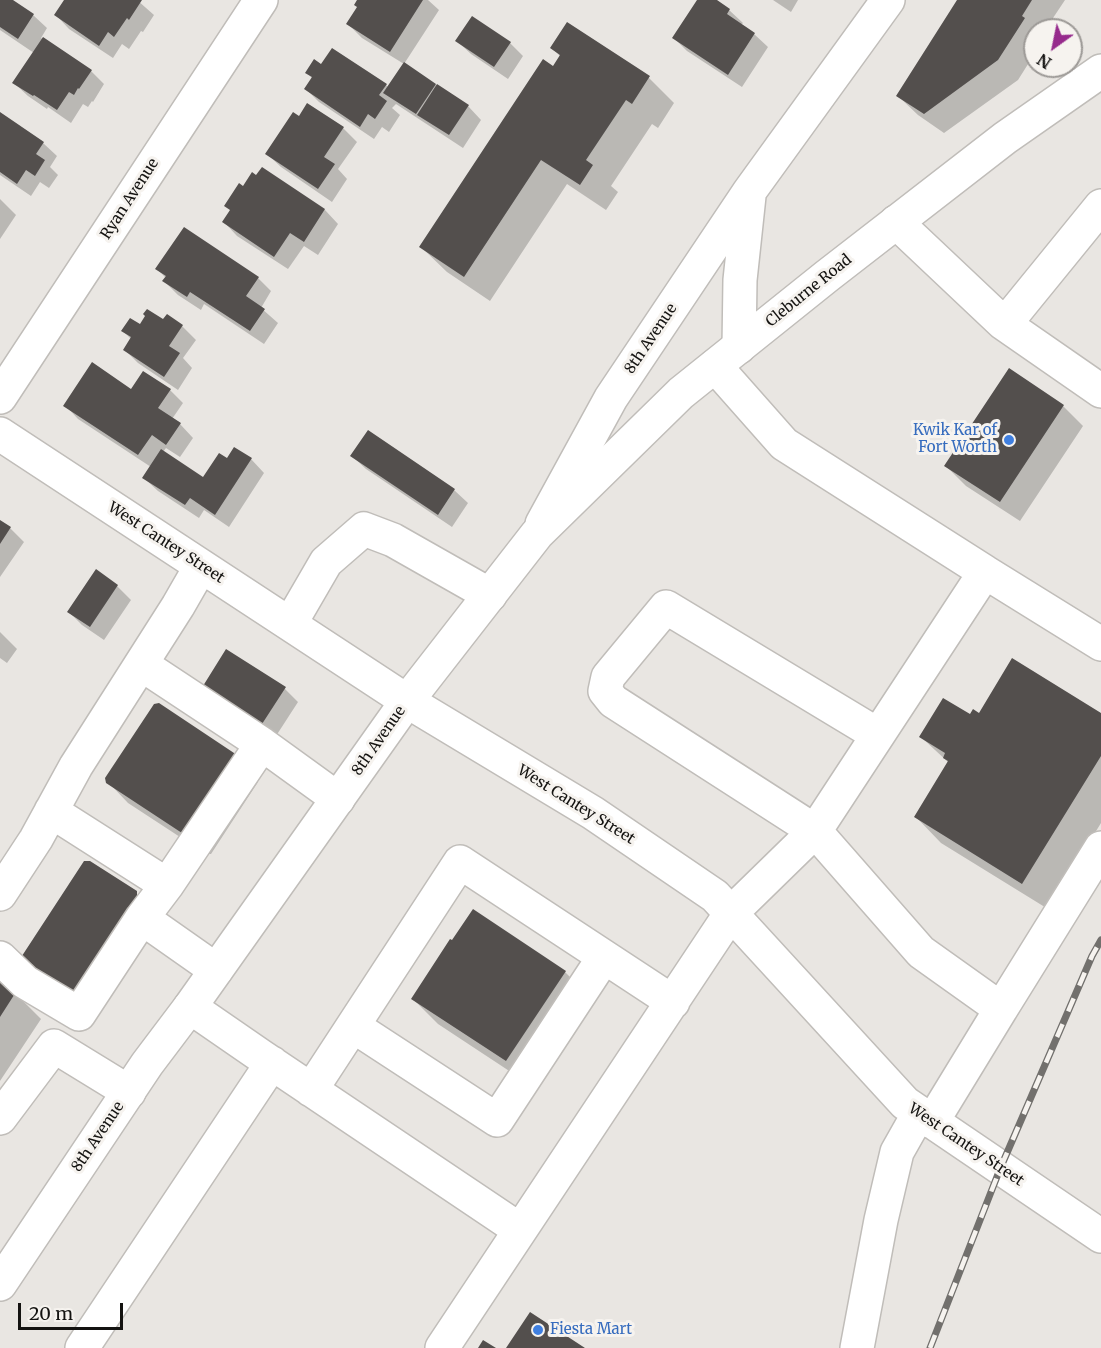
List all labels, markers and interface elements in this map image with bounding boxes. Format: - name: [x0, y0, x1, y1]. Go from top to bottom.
- north arrow: [1023, 18, 1083, 78]
- text: N: [1034, 50, 1055, 73]
- street label: Ryan Avenue: [97, 155, 163, 243]
- street label: Cleburne Road: [763, 251, 855, 331]
- street label: 8th Avenue: [621, 300, 681, 378]
- place label: Kwik Kar of Fort Worth: [913, 422, 997, 457]
- marker: Kwik Kar of Fort Worth: [1002, 433, 1016, 447]
- street label: West Cantey Street: [104, 499, 228, 587]
- street label: 8th Avenue: [348, 703, 410, 779]
- street label: West Cantey Street: [514, 762, 638, 848]
- street label: 8th Avenue: [68, 1098, 128, 1176]
- street label: West Cantey Street: [905, 1100, 1027, 1190]
- scale bar: [21, 1291, 126, 1329]
- text: 20 m: [29, 1302, 73, 1325]
- place label: Fiesta Mart: [550, 1321, 632, 1339]
- marker: Fiesta Mart: [531, 1323, 545, 1337]

